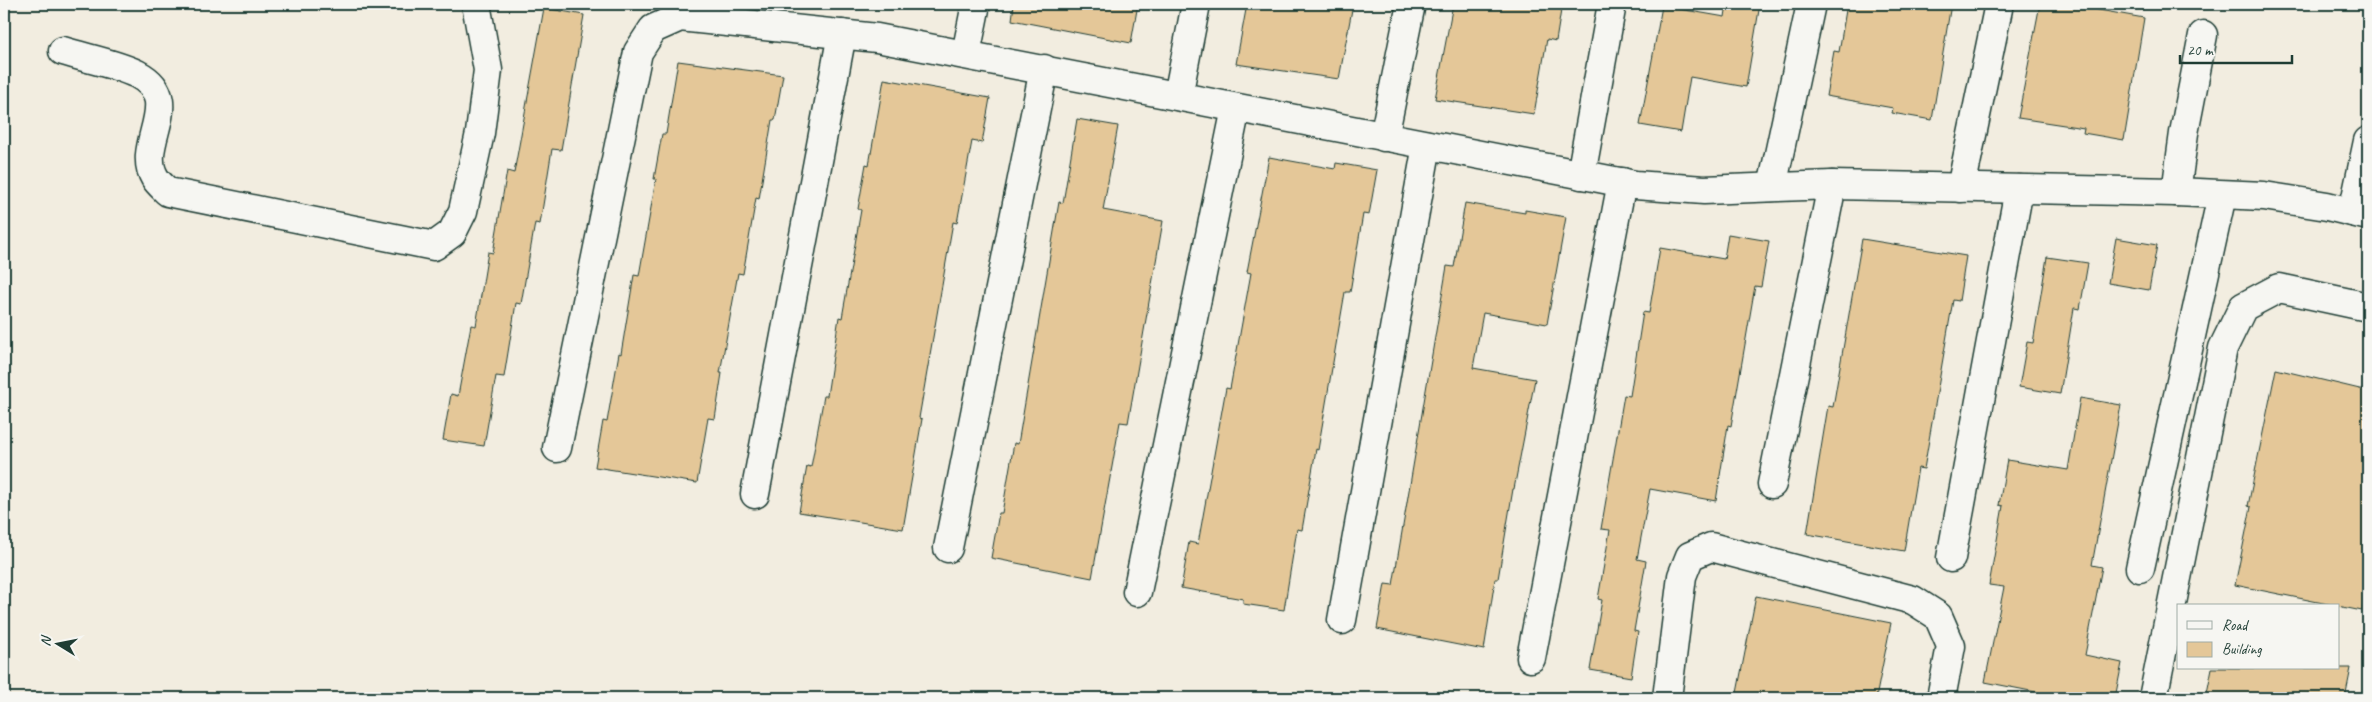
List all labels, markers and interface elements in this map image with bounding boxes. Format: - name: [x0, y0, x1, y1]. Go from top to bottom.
- scale bar: [2180, 32, 2292, 64]
- text: 20 m: [2187, 41, 2214, 60]
- legend: [2177, 604, 2340, 670]
- text: Road: [2222, 616, 2249, 635]
- north arrow: [32, 620, 82, 670]
- text: N: [37, 634, 55, 648]
- text: Building: [2222, 640, 2262, 659]

